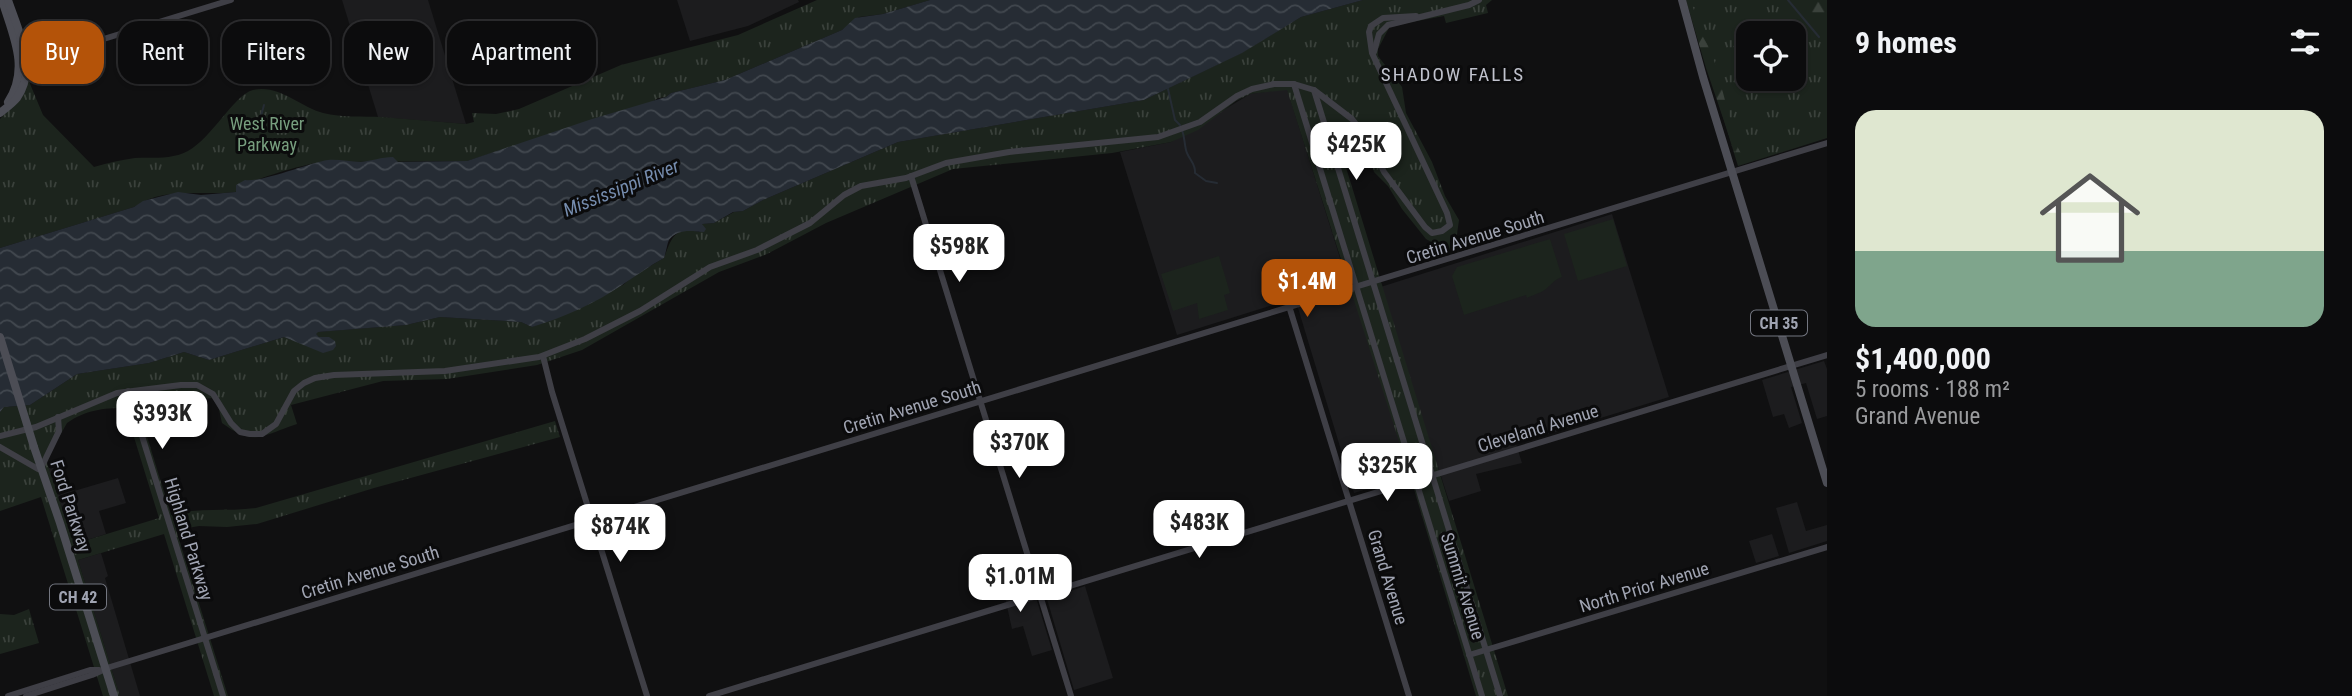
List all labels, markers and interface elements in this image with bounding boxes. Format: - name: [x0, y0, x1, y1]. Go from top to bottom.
- chip: Buy: [21, 21, 104, 84]
- chip: Rent: [118, 21, 208, 84]
- chip: Filters: [222, 21, 330, 84]
- chip: New: [344, 21, 433, 84]
- chip: Apartment: [447, 21, 596, 84]
- map controls: [1736, 21, 1806, 91]
- button: locate: [1736, 21, 1806, 91]
- icon: filters: [2286, 23, 2324, 61]
- text: 9 homes: [1855, 25, 1957, 60]
- district label: SHADOW FALLS: [1381, 63, 1525, 86]
- park label: West River Parkway: [230, 113, 305, 155]
- pin: $425K: [1307, 122, 1405, 182]
- text: $425K: [1326, 131, 1386, 158]
- water label: Mississippi River: [560, 154, 683, 222]
- icon: home: [2027, 155, 2153, 281]
- street label: Cretin Avenue South: [1403, 206, 1547, 268]
- pin: $598K: [910, 224, 1008, 284]
- text: $598K: [929, 233, 989, 260]
- pin: $1.4M: [1258, 260, 1356, 319]
- text: $1.4M: [1278, 268, 1337, 295]
- road number: CH 35: [1751, 310, 1807, 336]
- text: $1,400,000: [1855, 341, 1991, 376]
- street label: Cretin Avenue South: [840, 376, 984, 438]
- text: 5 rooms · 188 m²: [1855, 376, 2010, 403]
- pin: $393K: [113, 392, 211, 451]
- text: $393K: [132, 400, 192, 427]
- street label: Cleveland Avenue: [1475, 400, 1601, 456]
- text: Grand Avenue: [1855, 403, 1980, 430]
- pin: $370K: [970, 420, 1068, 480]
- text: $370K: [989, 429, 1049, 456]
- pin: $325K: [1338, 444, 1436, 503]
- text: $325K: [1357, 452, 1417, 479]
- street label: Ford Parkway: [46, 457, 96, 555]
- street label: Highland Parkway: [160, 475, 218, 603]
- pin: $483K: [1150, 500, 1248, 560]
- pin: $874K: [571, 504, 669, 564]
- text: $483K: [1169, 509, 1229, 536]
- text: $874K: [590, 513, 650, 540]
- street label: Grand Avenue: [1364, 527, 1412, 627]
- street label: Summit Avenue: [1437, 530, 1489, 642]
- street label: Cretin Avenue South: [298, 541, 442, 603]
- pin: $1.01M: [963, 554, 1077, 614]
- street label: North Prior Avenue: [1577, 557, 1711, 617]
- text: $1.01M: [985, 563, 1055, 590]
- road number: CH 42: [50, 584, 106, 610]

